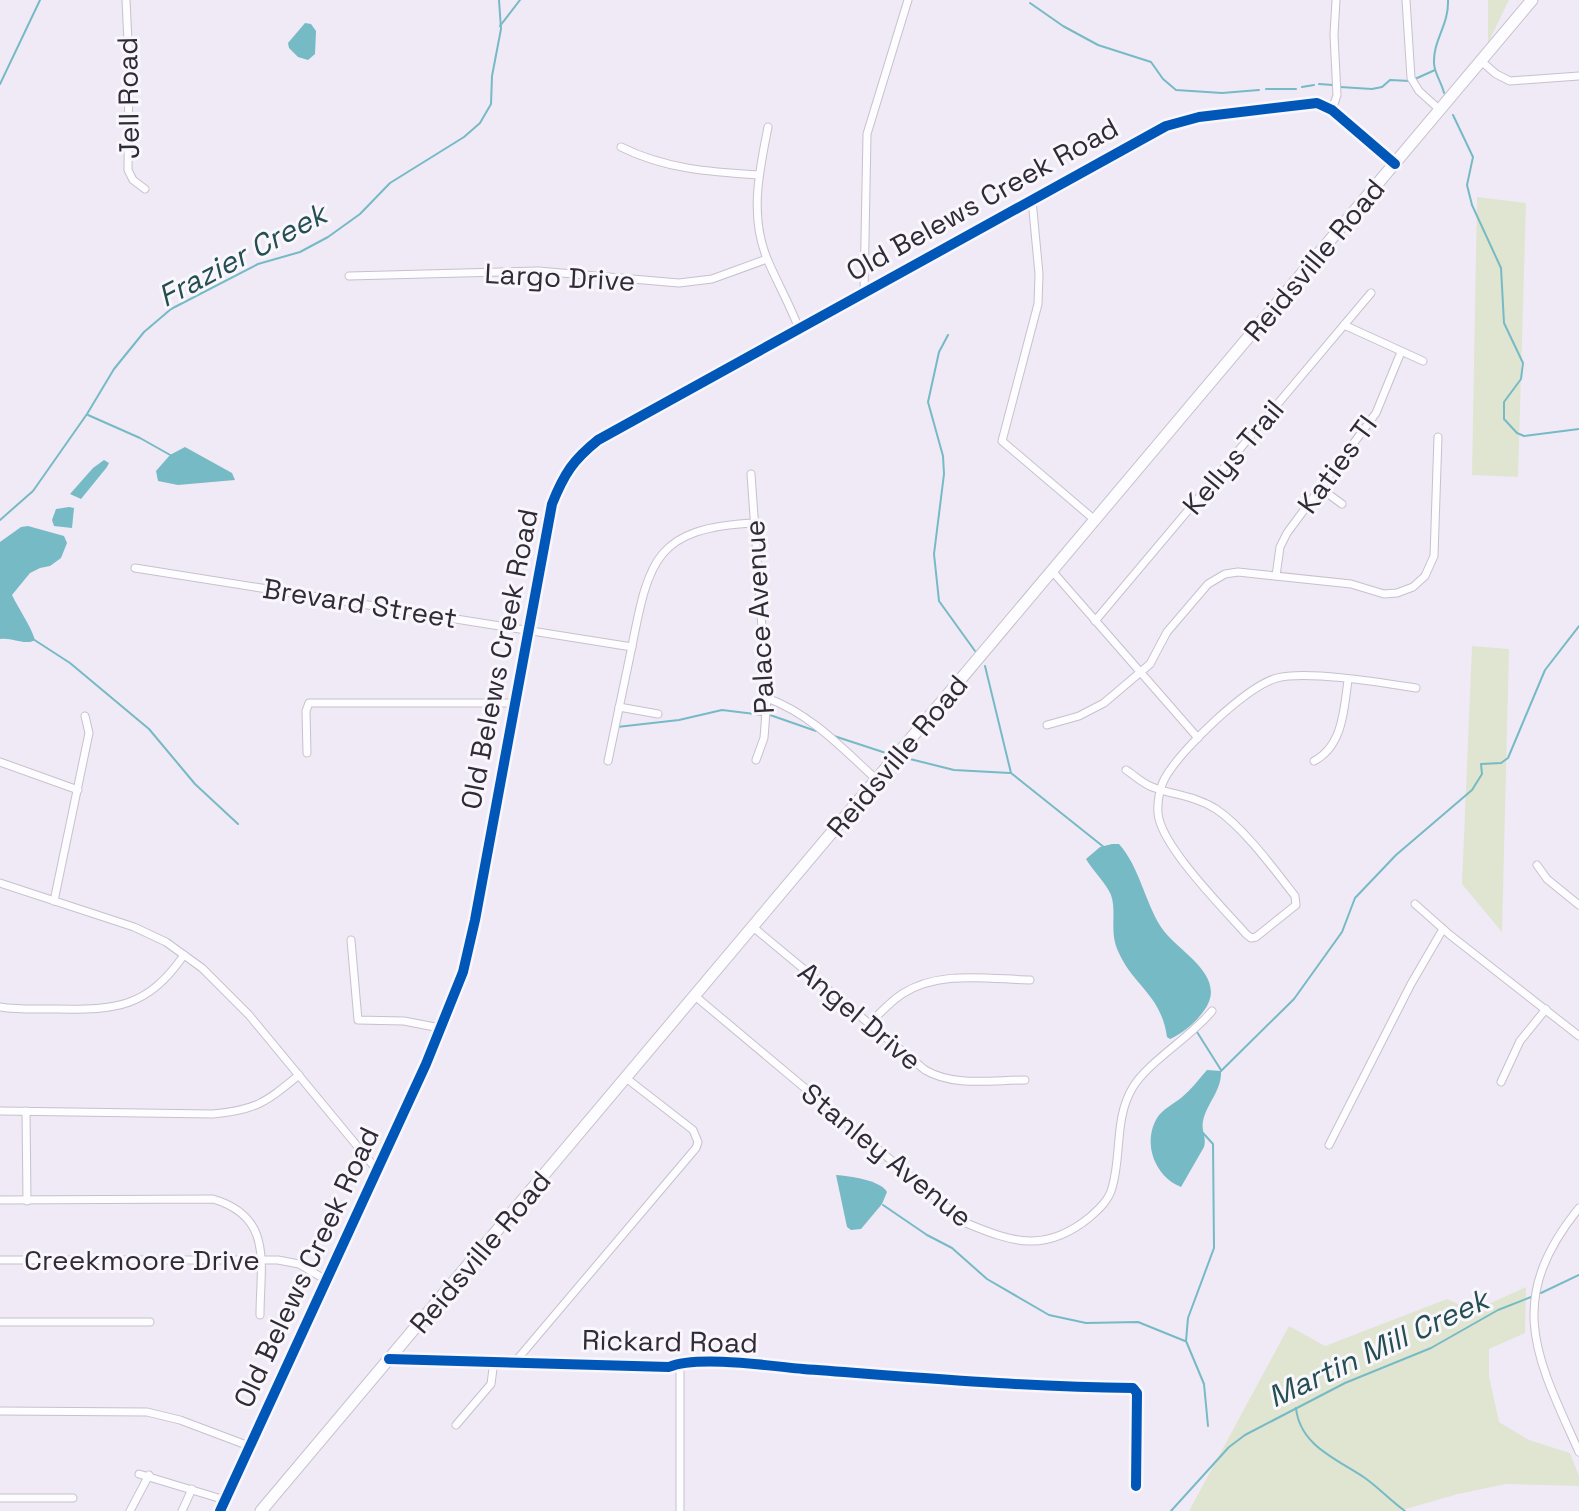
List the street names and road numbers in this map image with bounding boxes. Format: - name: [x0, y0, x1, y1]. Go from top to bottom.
- street label: Jell Road: [109, 37, 147, 159]
- street label: Old Belews Creek Road: [840, 109, 1124, 289]
- street label: Reidsville Road: [1235, 171, 1393, 349]
- street label: Largo Drive: [484, 255, 636, 299]
- street label: Kellys Trail: [1174, 392, 1292, 522]
- street label: Katies Tl: [1289, 408, 1385, 520]
- street label: Old Belews Creek Road: [452, 506, 546, 812]
- street label: Palace Avenue: [736, 519, 782, 715]
- street label: Brevard Street: [260, 570, 460, 636]
- street label: Reidsville Road: [818, 667, 976, 845]
- street label: Angel Drive: [791, 954, 929, 1078]
- street label: Stanley Avenue: [794, 1075, 980, 1235]
- street label: Old Belews Creek Road: [225, 1121, 387, 1413]
- street label: Reidsville Road: [401, 1163, 559, 1341]
- street label: Creekmoore Drive: [24, 1242, 260, 1278]
- street label: Rickard Road: [582, 1321, 758, 1361]

